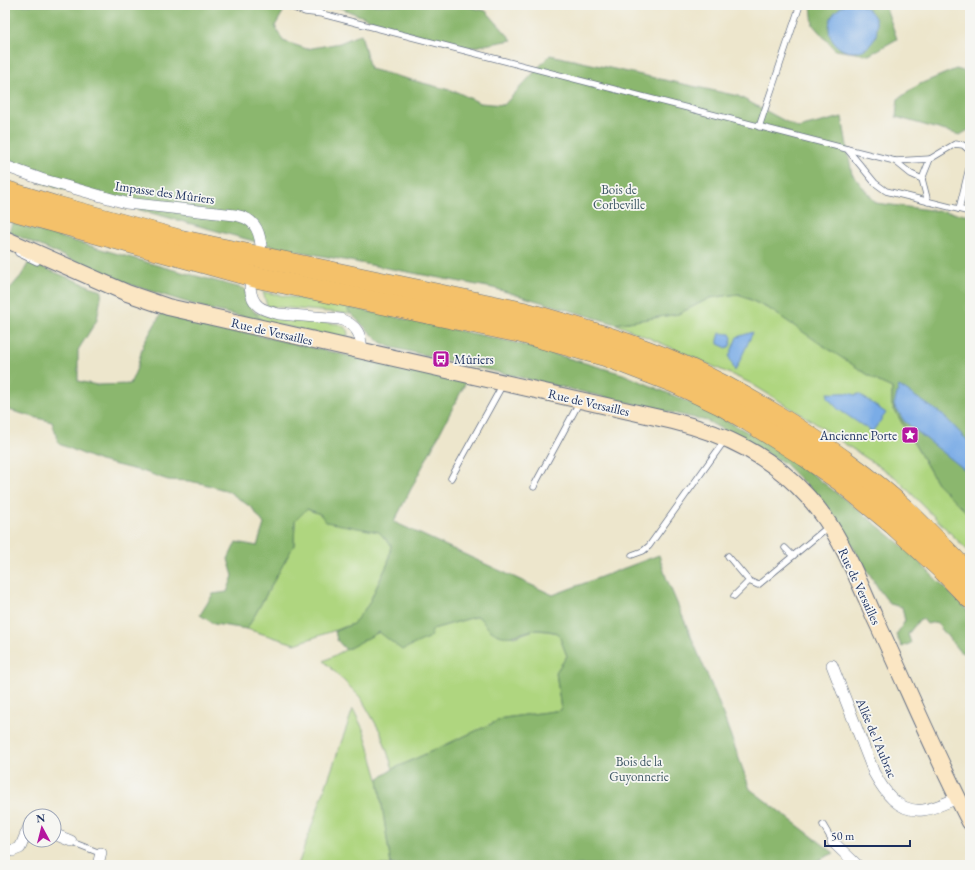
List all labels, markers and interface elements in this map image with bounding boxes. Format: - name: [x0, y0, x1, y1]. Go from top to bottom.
- street label: Impasse des Mûriers: [114, 177, 216, 208]
- park label: Bois de Corbeville: [593, 181, 645, 213]
- street label: Rue de Versailles: [230, 314, 314, 349]
- bus stop icon: Mûriers: [431, 349, 451, 369]
- place label: Mûriers: [454, 351, 494, 368]
- street label: Rue de Versailles: [547, 385, 631, 420]
- place icon: Ancienne Porte: [900, 425, 920, 445]
- place label: Ancienne Porte: [819, 427, 897, 444]
- street label: Rue de Versailles: [834, 545, 885, 627]
- street label: Allée de l'Aubrac: [852, 695, 901, 781]
- park label: Bois de la Guyonnerie: [609, 753, 669, 785]
- north arrow: [22, 808, 62, 848]
- text: N: [36, 811, 46, 826]
- scale bar: [825, 822, 910, 848]
- text: 50 m: [831, 828, 855, 844]

